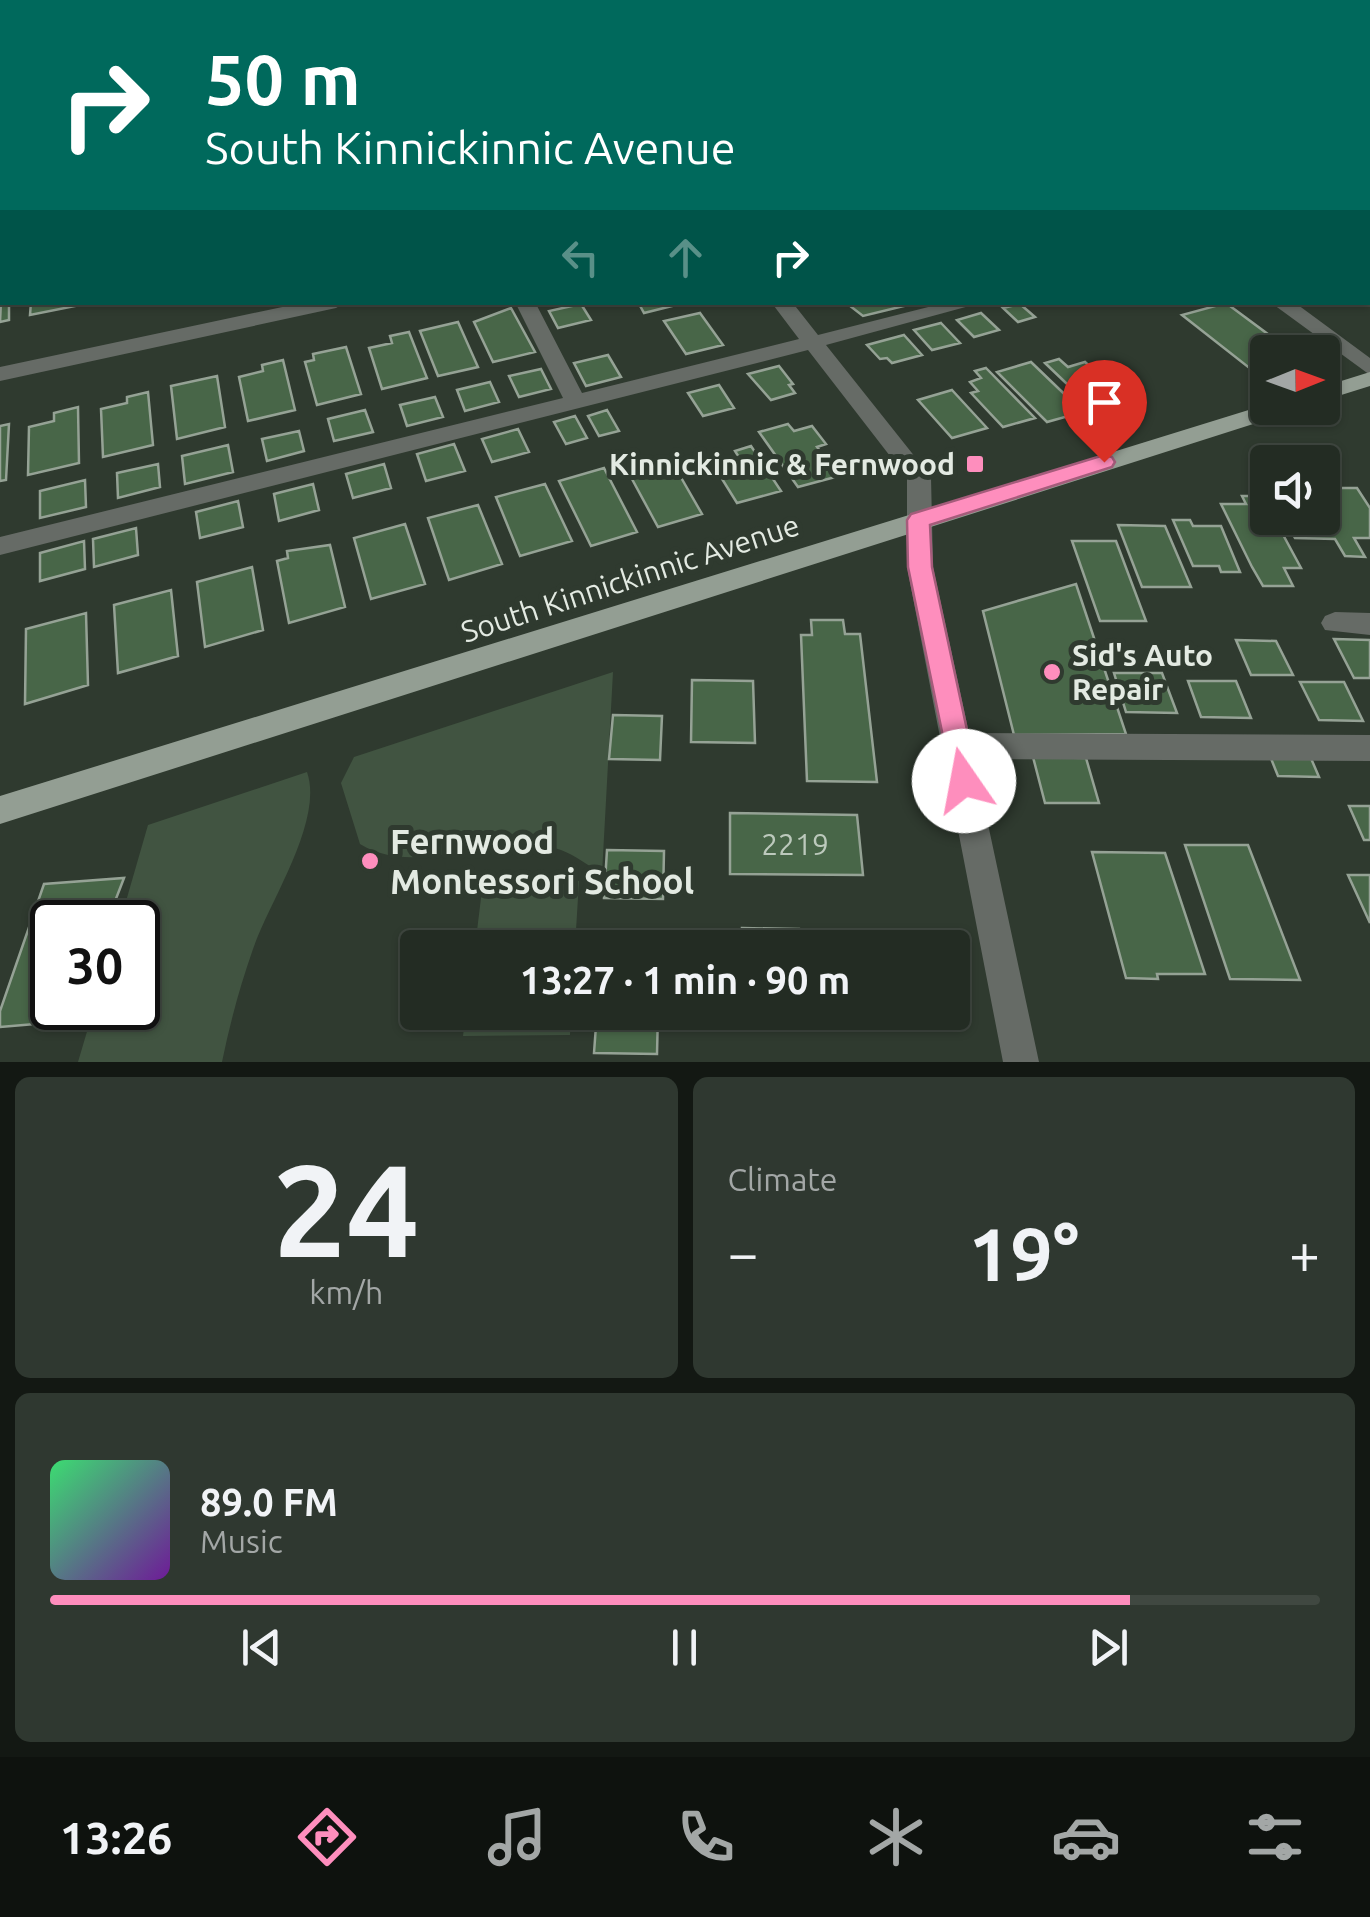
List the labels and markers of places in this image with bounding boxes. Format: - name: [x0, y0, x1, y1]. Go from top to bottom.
- pin: [1062, 360, 1147, 463]
- place label: Kinnickinnic & Fernwood: [609, 447, 955, 481]
- marker: Kinnickinnic & Fernwood: [964, 453, 986, 475]
- place label: Sid's Auto Repair: [1072, 638, 1213, 706]
- marker: Sid's Auto Repair: [1041, 661, 1063, 683]
- place label: Fernwood Montessori School: [390, 821, 694, 901]
- marker: Fernwood Montessori School: [359, 850, 381, 872]

